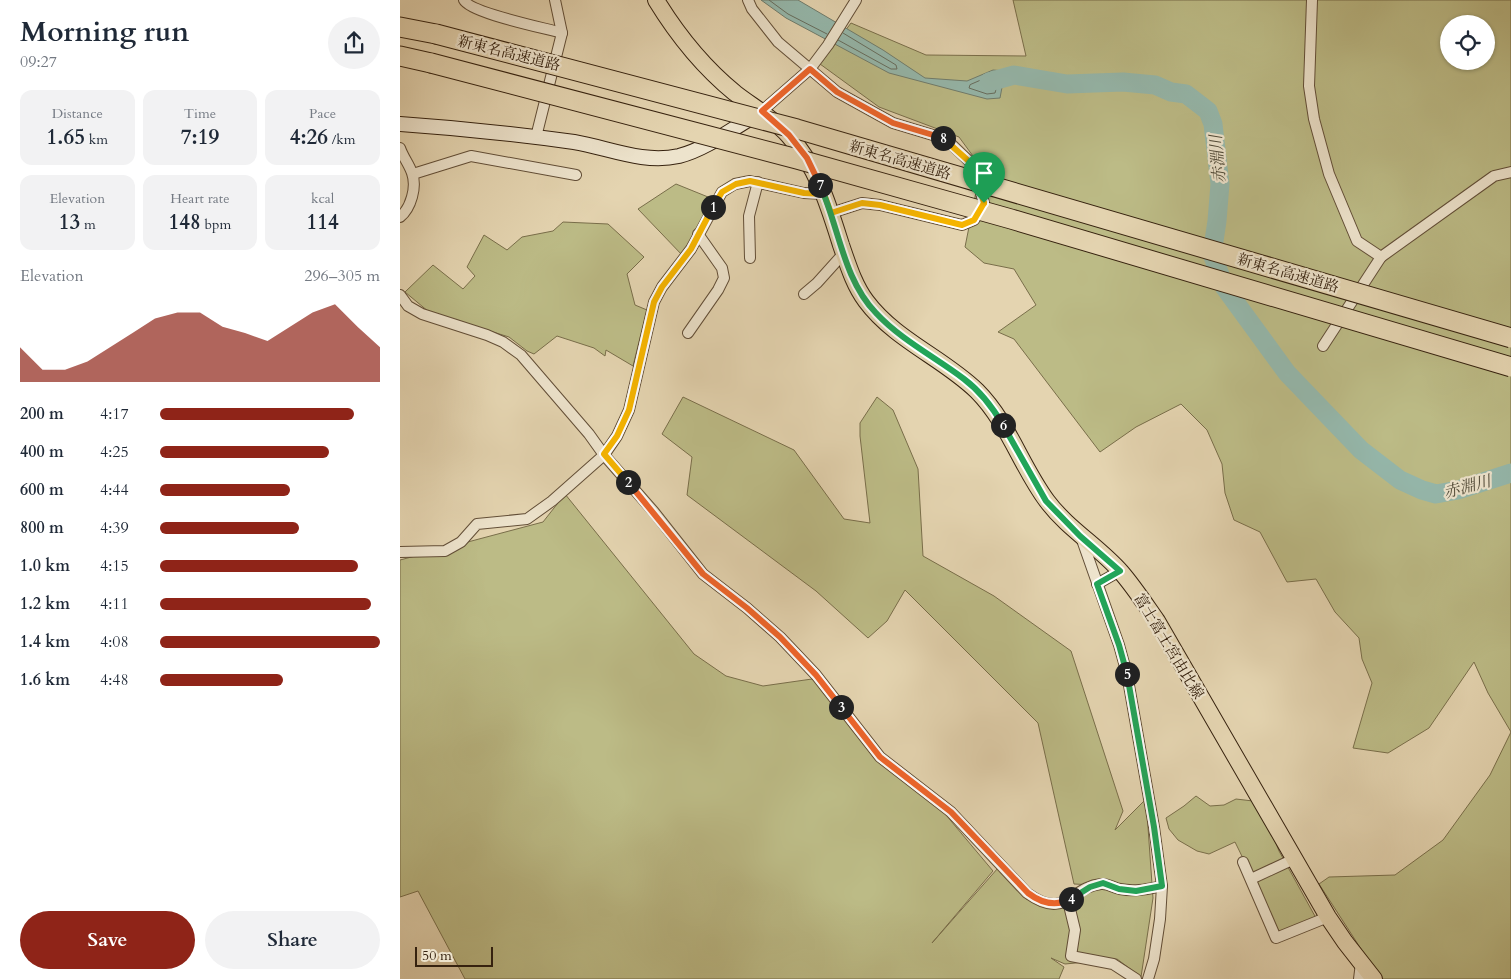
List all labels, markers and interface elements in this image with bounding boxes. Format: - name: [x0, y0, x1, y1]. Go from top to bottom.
- text: Morning run: [20, 13, 189, 51]
- map controls: [1440, 15, 1495, 70]
- button: locate: [1440, 15, 1495, 70]
- button: share: [328, 17, 380, 69]
- street label: 新東名高速道路: [456, 31, 562, 75]
- text: 09:27: [20, 51, 57, 73]
- text: Distance: [52, 104, 103, 123]
- text: Time: [184, 104, 216, 123]
- text: Pace: [309, 104, 336, 123]
- text: 1.65: [47, 123, 85, 152]
- text: 7:19: [181, 123, 219, 152]
- text: 4:26: [290, 123, 328, 152]
- pin: 8: [930, 126, 956, 150]
- text: 8: [940, 129, 947, 148]
- text: km: [85, 130, 108, 149]
- text: /km: [328, 130, 356, 149]
- water label: 赤淵川: [1205, 132, 1231, 184]
- street label: 新東名高速道路: [847, 136, 953, 184]
- pin: [963, 152, 1005, 203]
- icon: arrive: [970, 159, 998, 187]
- pin: 7: [808, 172, 832, 198]
- text: 7: [817, 176, 824, 195]
- text: Elevation: [50, 189, 105, 208]
- text: Heart rate: [170, 189, 230, 208]
- text: kcal: [311, 189, 334, 208]
- pin: 1: [700, 194, 726, 220]
- text: 1: [710, 198, 717, 217]
- text: 13: [59, 208, 80, 237]
- text: 148: [169, 208, 201, 237]
- text: 114: [307, 208, 339, 237]
- text: m: [80, 215, 96, 234]
- text: bpm: [201, 215, 231, 234]
- street label: 新東名高速道路: [1235, 249, 1341, 297]
- text: Elevation: [20, 265, 84, 287]
- text: 296–305 m: [304, 265, 380, 287]
- text: 200 m: [20, 403, 64, 425]
- text: 4:17: [100, 403, 129, 425]
- pin: 6: [990, 412, 1016, 438]
- text: 6: [1000, 416, 1007, 435]
- text: 400 m: [20, 441, 64, 463]
- text: 4:25: [100, 441, 129, 463]
- pin: 2: [616, 470, 640, 494]
- water label: 赤淵川: [1441, 470, 1495, 504]
- text: 2: [625, 473, 632, 492]
- text: 600 m: [20, 479, 64, 501]
- text: 4:44: [100, 479, 129, 501]
- text: 800 m: [20, 517, 64, 539]
- text: 4:39: [100, 517, 129, 539]
- text: 1.0 km: [20, 555, 70, 577]
- text: 4:15: [100, 555, 129, 577]
- street label: 富士富士宮由比線: [1130, 589, 1208, 703]
- text: 1.2 km: [20, 593, 70, 615]
- text: 4:11: [100, 593, 129, 615]
- text: 1.4 km: [20, 631, 70, 653]
- text: 4:08: [100, 631, 129, 653]
- pin: 5: [1114, 662, 1140, 686]
- text: 5: [1124, 665, 1131, 684]
- text: 1.6 km: [20, 669, 70, 691]
- text: 4:48: [100, 669, 129, 691]
- pin: 3: [828, 694, 854, 720]
- text: 3: [838, 698, 845, 717]
- pin: 4: [1058, 886, 1084, 912]
- text: 4: [1068, 890, 1075, 909]
- button: Save: [20, 911, 195, 969]
- button: Share: [205, 911, 380, 969]
- scale bar: [415, 944, 492, 967]
- text: 50 m: [422, 946, 452, 965]

